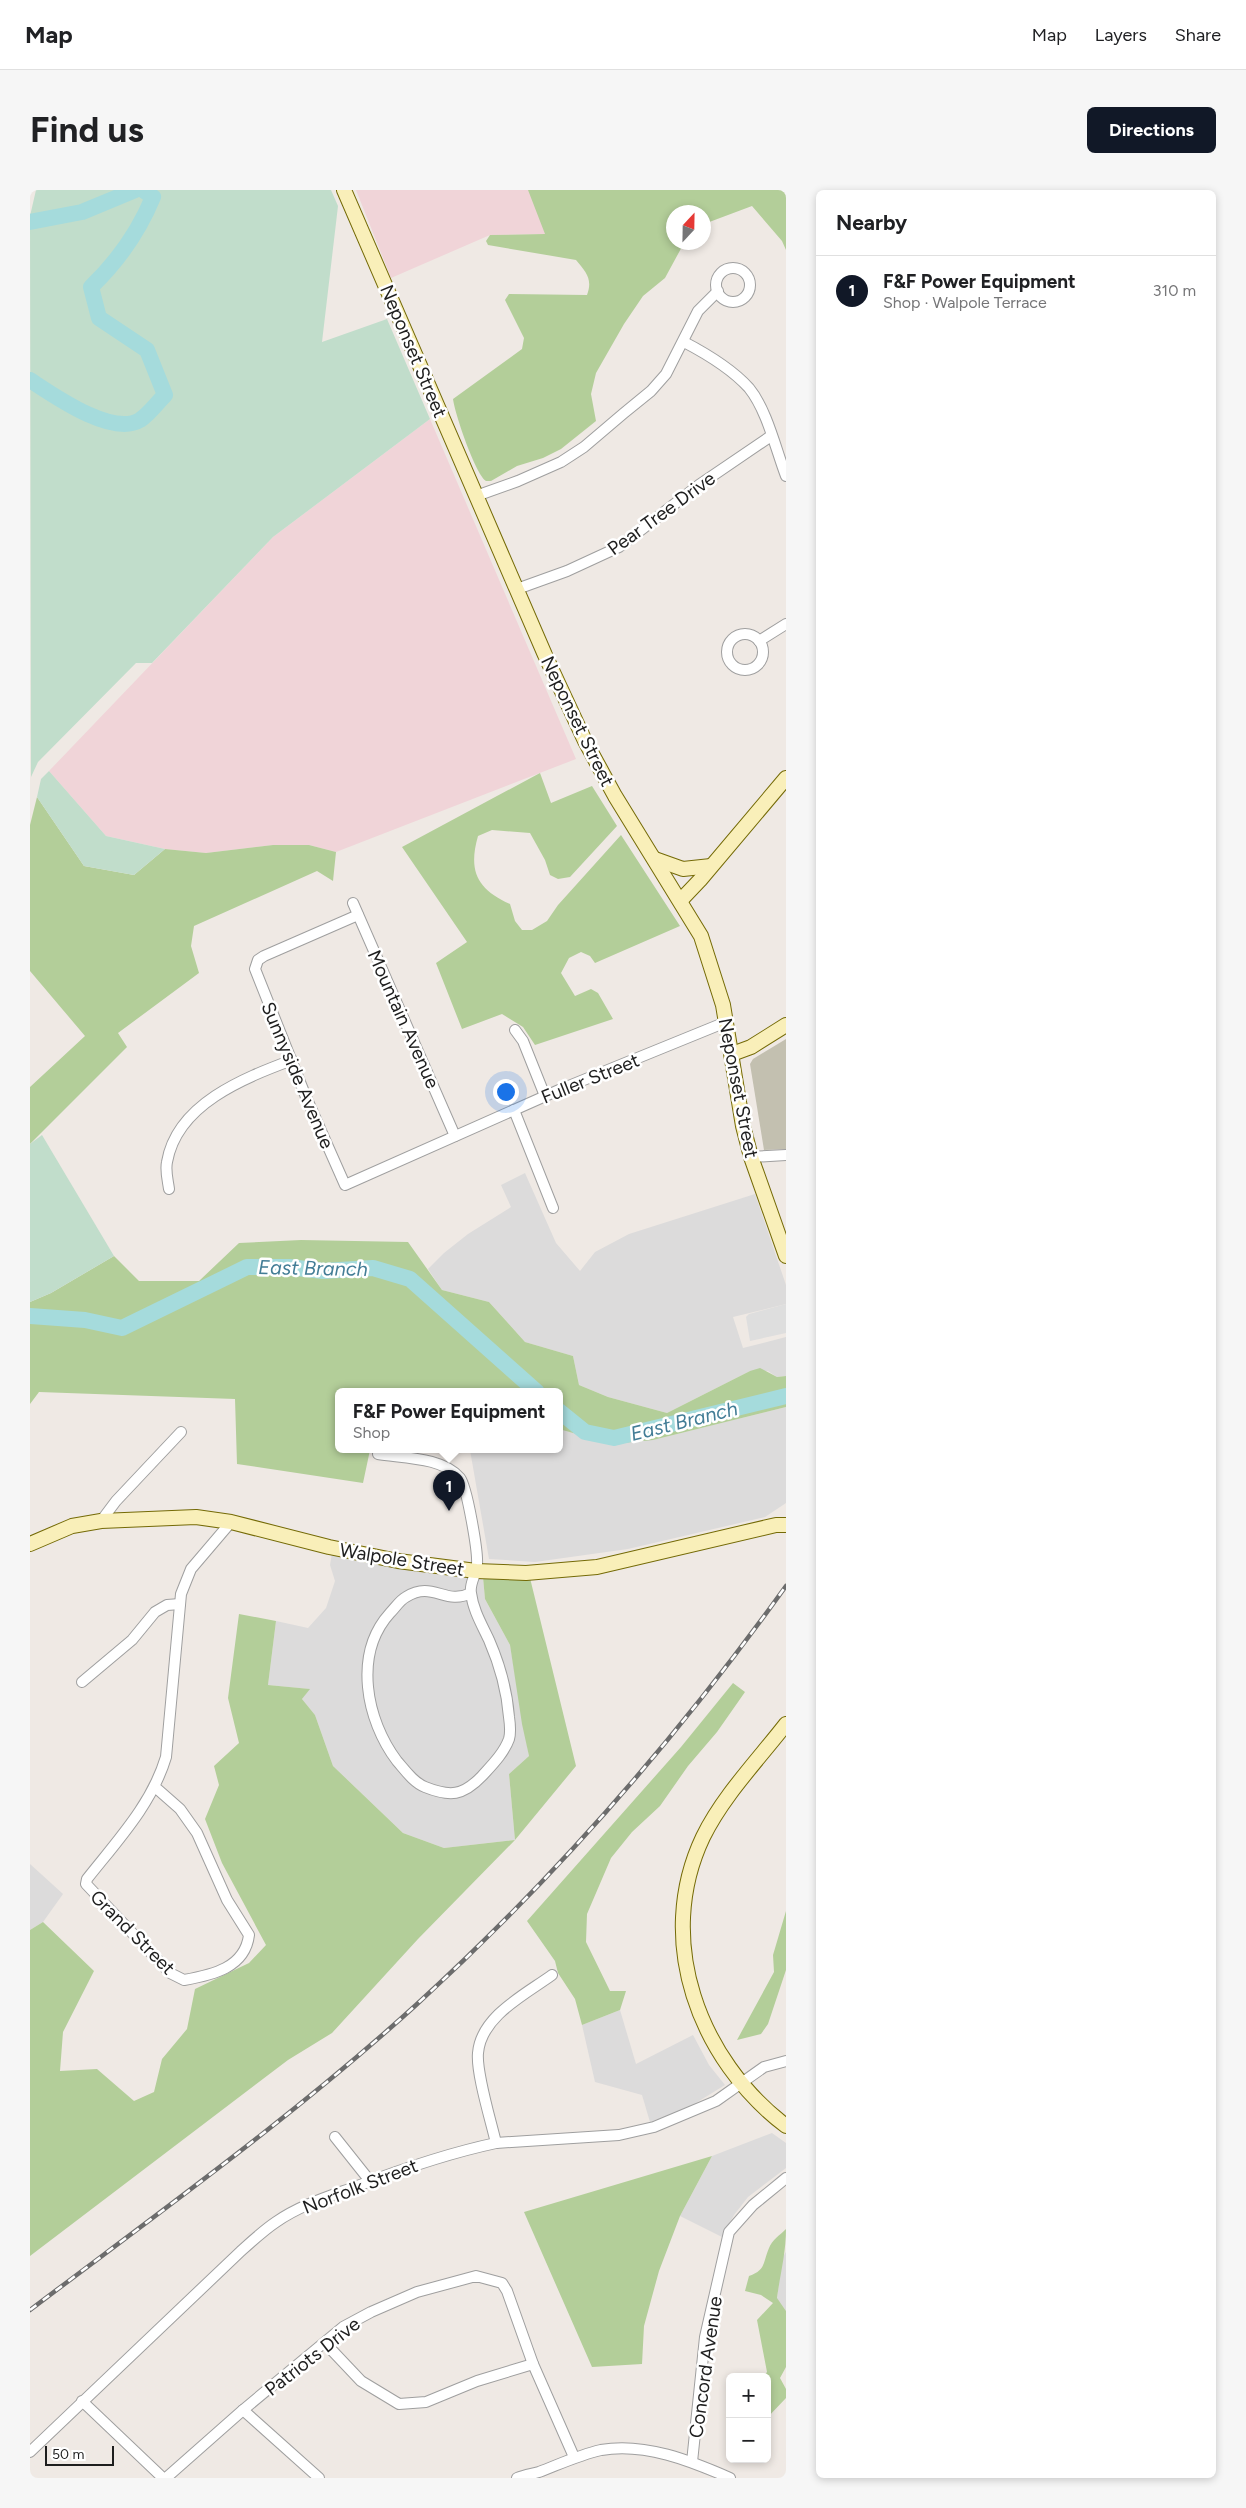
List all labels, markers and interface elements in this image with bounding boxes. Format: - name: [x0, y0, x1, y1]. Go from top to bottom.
- text: Map: [25, 20, 73, 49]
- text: Map: [1032, 24, 1067, 46]
- text: Layers: [1095, 24, 1147, 46]
- text: Share: [1175, 24, 1221, 46]
- button: Directions: [1087, 107, 1216, 153]
- text: Find us: [30, 109, 144, 151]
- north arrow: [666, 205, 711, 250]
- text: Nearby: [836, 210, 907, 235]
- text: F&F Power Equipment: [883, 270, 1076, 293]
- street label: Neponset Street: [375, 281, 452, 421]
- text: 1: [849, 281, 855, 300]
- text: 310 m: [1153, 281, 1196, 300]
- text: Shop · Walpole Terrace: [883, 293, 1047, 312]
- street label: Pear Tree Drive: [603, 467, 720, 560]
- street label: Neponset Street: [536, 652, 619, 790]
- street label: Mountain Avenue: [363, 946, 444, 1092]
- street label: Sunnyside Avenue: [256, 998, 339, 1152]
- street label: Neponset Street: [714, 1016, 763, 1160]
- street label: Fuller Street: [538, 1048, 643, 1109]
- your location: [493, 1079, 519, 1105]
- water label: East Branch: [258, 1255, 368, 1281]
- popup: [335, 1388, 563, 1453]
- water label: East Branch: [628, 1396, 740, 1446]
- text: F&F Power Equipment: [353, 1400, 545, 1423]
- text: Shop: [353, 1423, 390, 1442]
- pin: 1: [433, 1470, 465, 1511]
- street label: Walpole Street: [338, 1538, 466, 1581]
- street label: Grand Street: [86, 1885, 180, 1979]
- street label: Norfolk Street: [299, 2154, 421, 2219]
- street label: Concord Avenue: [684, 2295, 727, 2440]
- street label: Patriots Drive: [260, 2312, 364, 2401]
- map controls: [726, 2373, 771, 2463]
- button: +: [726, 2373, 771, 2418]
- button: −: [726, 2418, 771, 2463]
- scale bar: [45, 2443, 114, 2466]
- text: 50 m: [52, 2446, 84, 2463]

